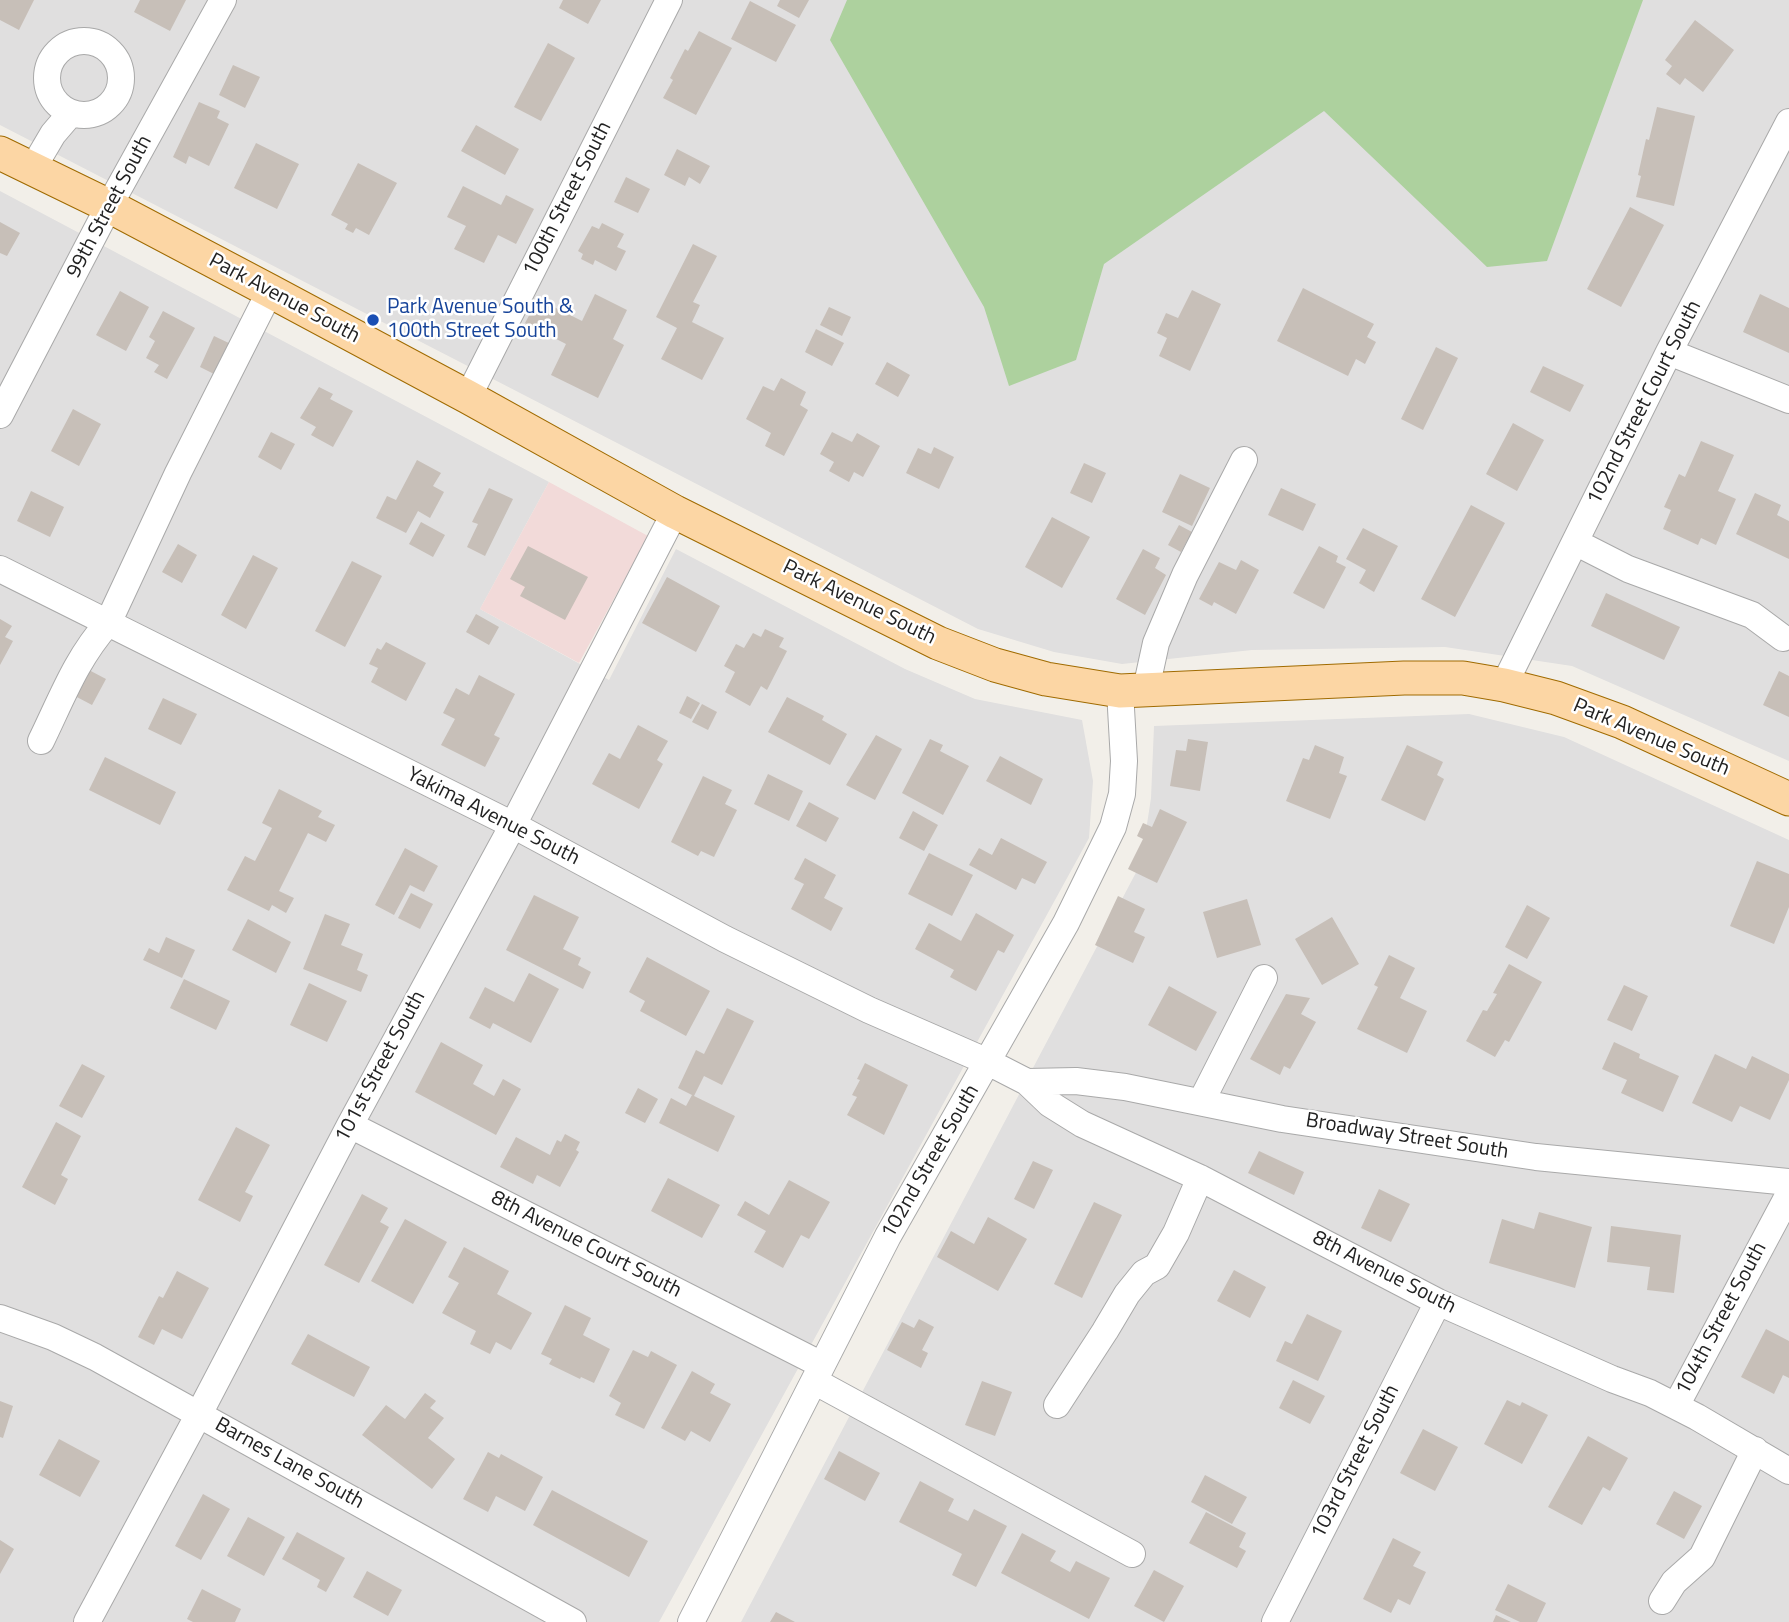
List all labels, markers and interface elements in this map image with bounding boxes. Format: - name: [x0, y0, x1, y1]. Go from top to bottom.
- street label: 100th Street South: [518, 118, 618, 280]
- street label: 99th Street South: [62, 131, 158, 283]
- street label: Park Avenue South: [204, 249, 364, 349]
- place label: Park Avenue South & 100th Street South: [387, 295, 573, 345]
- street label: 102nd Street Court South: [1582, 297, 1708, 509]
- marker: Park Avenue South & 100th Street South: [365, 312, 381, 328]
- street label: Park Avenue South: [778, 555, 940, 651]
- street label: Park Avenue South: [1569, 694, 1733, 782]
- street label: Yakima Avenue South: [402, 763, 584, 871]
- street label: 101st Street South: [330, 987, 432, 1147]
- street label: 102nd Street South: [877, 1081, 985, 1243]
- street label: Broadway Street South: [1304, 1109, 1510, 1165]
- street label: 8th Avenue Court South: [487, 1186, 685, 1304]
- street label: 8th Avenue South: [1308, 1226, 1460, 1320]
- street label: 104th Street South: [1671, 1238, 1773, 1400]
- street label: 103rd Street South: [1306, 1381, 1406, 1543]
- street label: Barnes Lane South: [210, 1413, 368, 1515]

